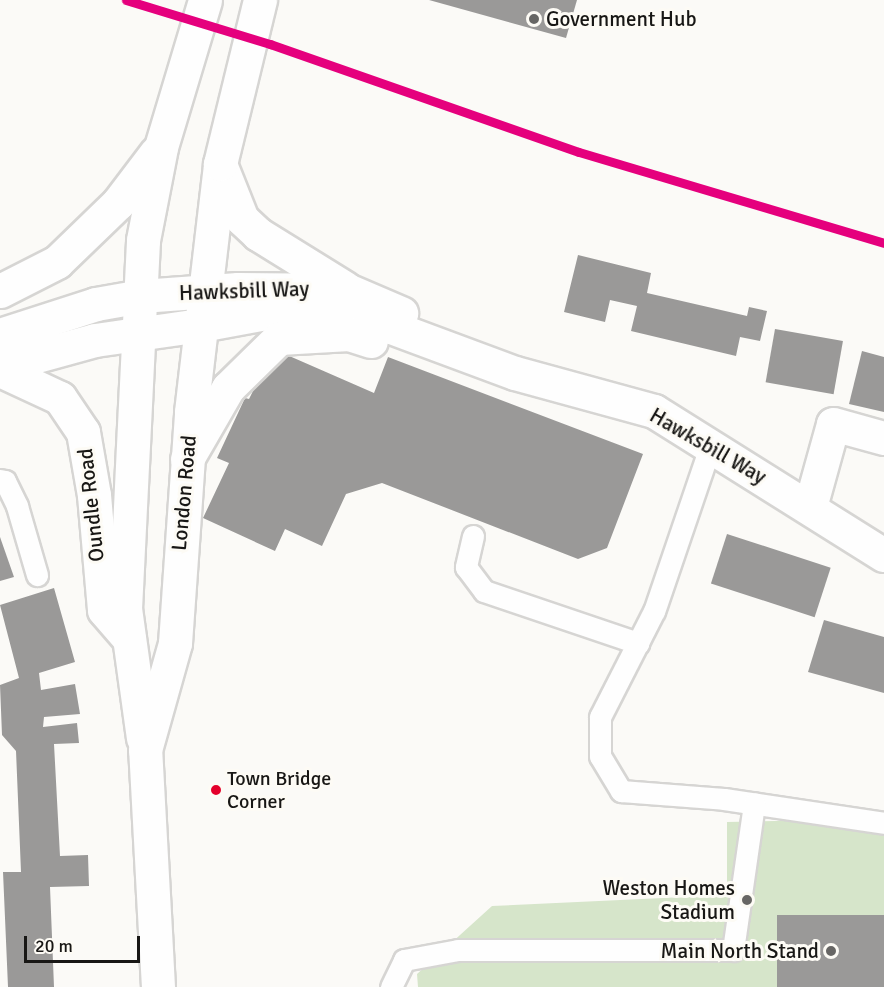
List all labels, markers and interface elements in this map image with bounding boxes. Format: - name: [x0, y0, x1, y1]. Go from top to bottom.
- place label: Government Hub: [546, 6, 697, 32]
- marker: Government Hub: [527, 12, 541, 26]
- street label: Hawksbill Way: [178, 276, 310, 306]
- street label: Hawksbill Way: [645, 403, 771, 489]
- street label: London Road: [166, 434, 202, 552]
- street label: Oundle Road: [73, 447, 109, 563]
- place label: Town Bridge Corner: [227, 766, 331, 813]
- marker: Town Bridge Corner: [210, 784, 222, 796]
- place label: Weston Homes Stadium: [603, 875, 735, 925]
- marker: Weston Homes Stadium: [740, 893, 754, 907]
- scale bar: [27, 924, 142, 962]
- text: 20 m: [35, 935, 73, 957]
- place label: Main North Stand: [661, 938, 819, 964]
- marker: Main North Stand: [824, 944, 838, 958]

